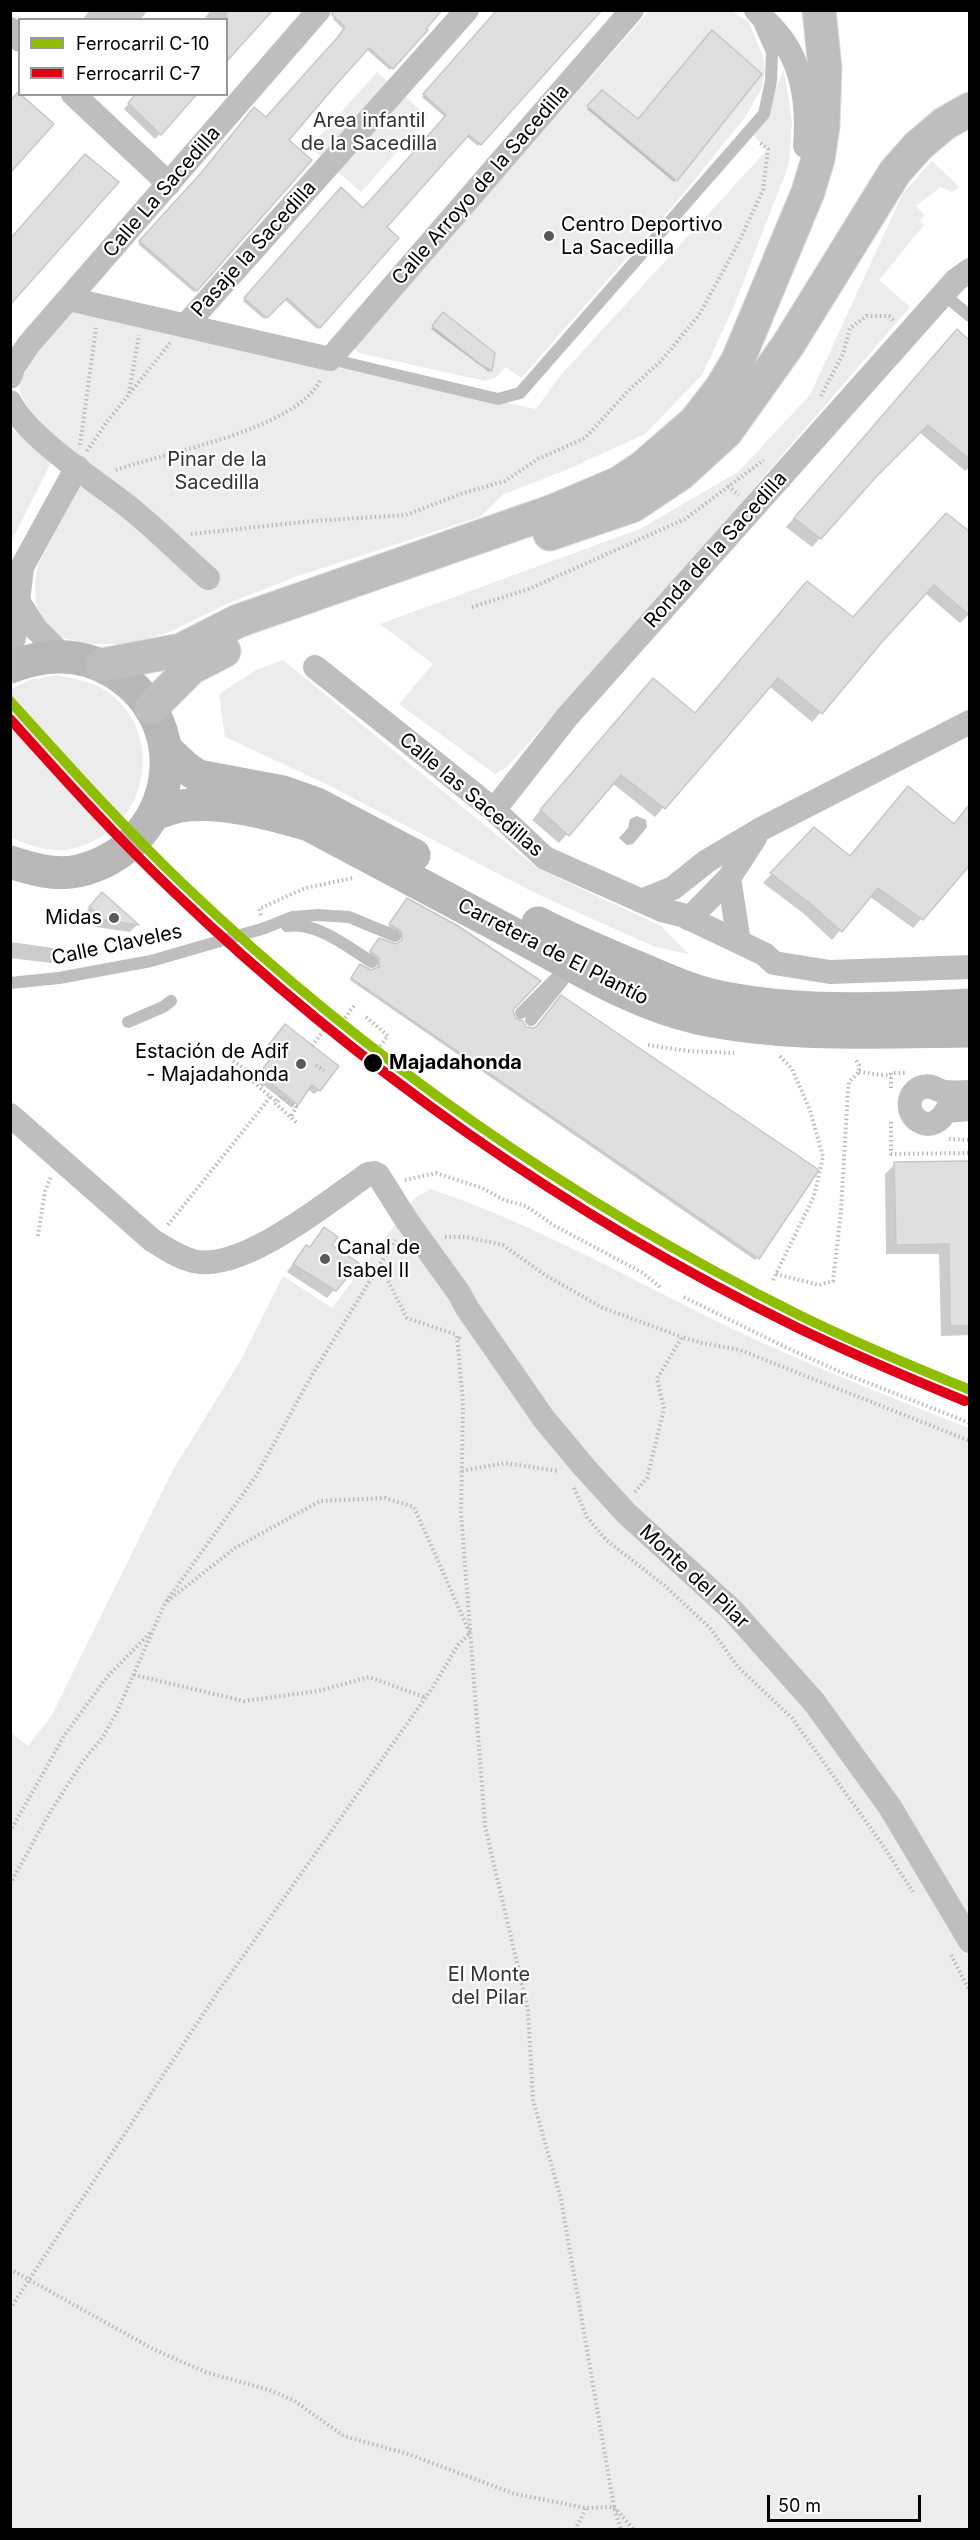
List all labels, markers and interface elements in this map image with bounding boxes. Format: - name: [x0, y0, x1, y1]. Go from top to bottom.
- legend: [18, 18, 228, 96]
- text: Ferrocarril C-10: [76, 33, 209, 54]
- text: Ferrocarril C-7: [76, 63, 200, 84]
- street label: Calle Arroyo de la Sacedilla: [387, 80, 575, 290]
- park label: Area infantil de la Sacedilla: [301, 109, 437, 156]
- street label: Calle La Sacedilla: [98, 121, 226, 263]
- street label: Pasaje la Sacedilla: [187, 176, 321, 322]
- place label: Centro Deportivo La Sacedilla: [561, 213, 723, 260]
- marker: Centro Deportivo La Sacedilla: [542, 229, 556, 243]
- park label: Pinar de la Sacedilla: [167, 448, 267, 495]
- street label: Ronda de la Sacedilla: [640, 467, 792, 633]
- street label: Calle las Sacedillas: [394, 728, 548, 862]
- street label: Carretera de El Plantío: [454, 893, 652, 1011]
- place label: Midas: [45, 906, 102, 930]
- marker: Midas: [107, 911, 121, 925]
- street label: Calle Claveles: [50, 919, 184, 971]
- place label: Estación de Adif - Majadahonda: [135, 1040, 289, 1087]
- place label: Majadahonda: [389, 1051, 522, 1075]
- marker: Majadahonda: [362, 1052, 384, 1074]
- marker: Estación de Adif - Majadahonda: [294, 1057, 308, 1071]
- place label: Canal de Isabel II: [337, 1236, 420, 1283]
- marker: Canal de Isabel II: [318, 1252, 332, 1266]
- street label: Monte del Pilar: [634, 1520, 754, 1634]
- park label: El Monte del Pilar: [448, 1963, 530, 2010]
- scale bar: [770, 2483, 924, 2521]
- text: 50 m: [778, 2495, 821, 2516]

